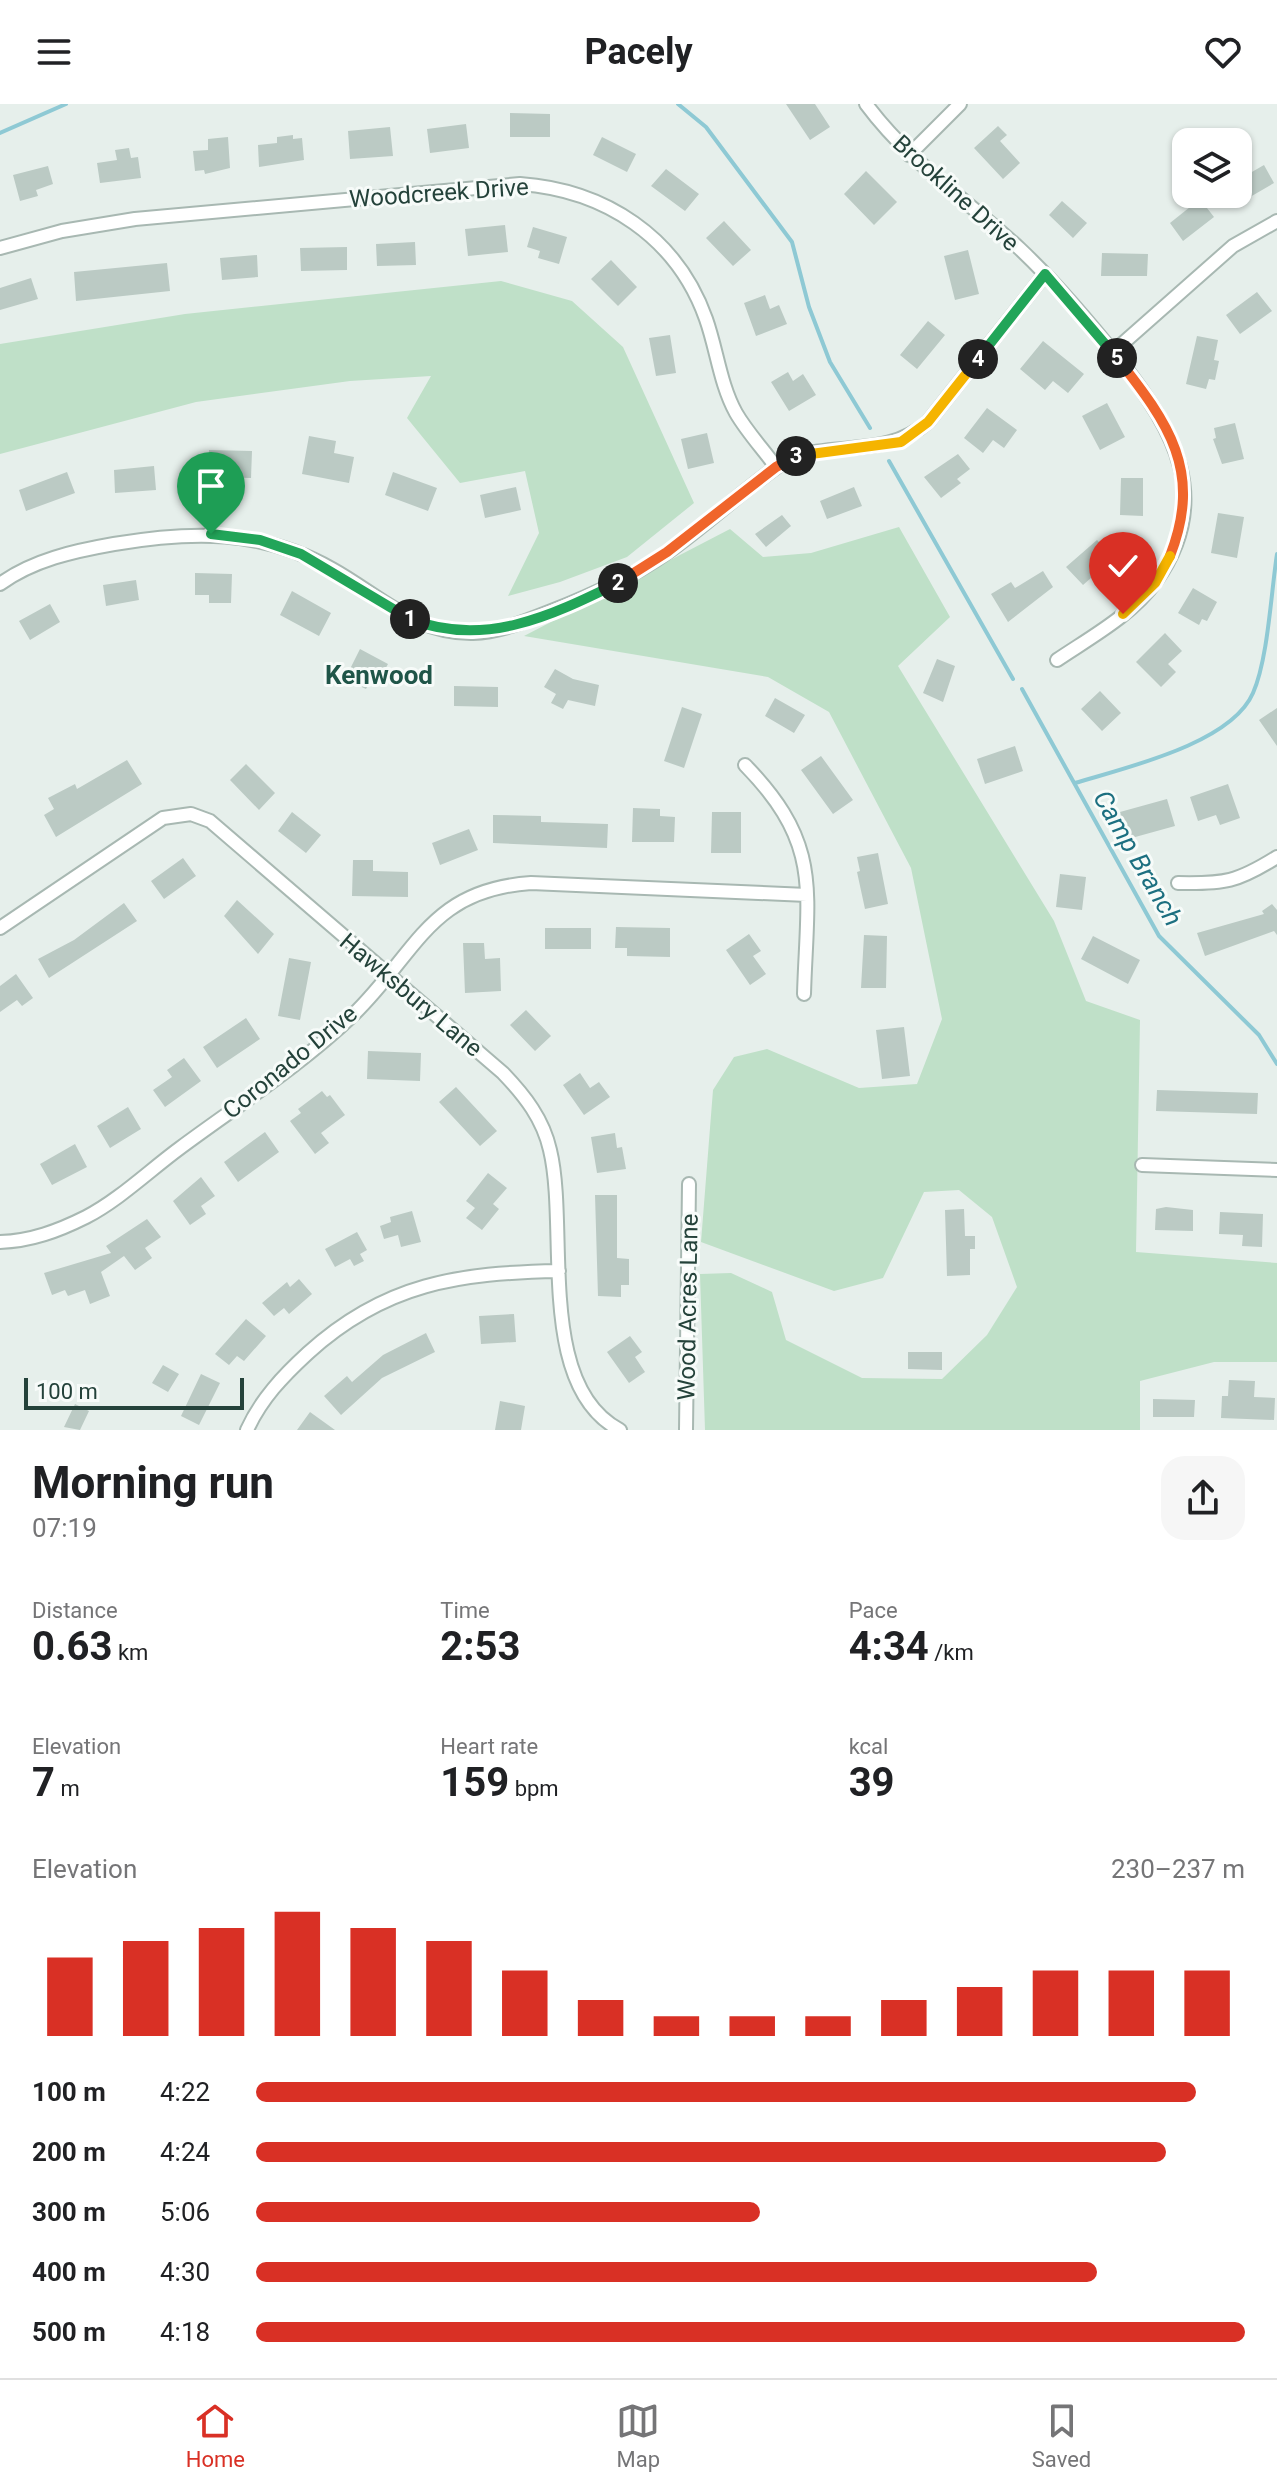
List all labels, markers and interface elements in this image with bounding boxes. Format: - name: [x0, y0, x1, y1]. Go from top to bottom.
- icon: menu: [32, 30, 76, 74]
- icon: heart: [1201, 30, 1245, 74]
- text: Pacely: [584, 31, 693, 73]
- map controls: [1172, 128, 1252, 208]
- button: layers: [1172, 128, 1252, 208]
- street label: Brookline Drive: [887, 129, 1025, 257]
- street label: Woodcreek Drive: [348, 173, 530, 213]
- pin: 5: [1097, 338, 1137, 378]
- pin: 4: [958, 339, 998, 379]
- text: 5: [1111, 345, 1123, 370]
- text: 4: [972, 346, 984, 371]
- pin: 3: [776, 436, 816, 476]
- text: 3: [790, 443, 802, 468]
- pin: [177, 452, 245, 534]
- icon: arrive: [189, 464, 233, 508]
- pin: [1089, 532, 1157, 614]
- icon: check: [1101, 544, 1145, 588]
- pin: 2: [598, 563, 638, 603]
- text: 2: [612, 570, 624, 595]
- pin: 1: [390, 599, 430, 639]
- text: 1: [404, 606, 416, 631]
- district label: Kenwood: [325, 660, 433, 690]
- water label: Camp Branch: [1087, 785, 1189, 931]
- street label: Hawksbury Lane: [334, 927, 488, 1063]
- street label: Coronado Drive: [217, 999, 363, 1125]
- street label: Wood Acres Lane: [672, 1213, 704, 1401]
- scale bar: [24, 1374, 244, 1410]
- text: 100 m: [36, 1379, 98, 1404]
- button: share: [1161, 1456, 1245, 1540]
- text: Morning run: [32, 1457, 274, 1509]
- text: 07:19: [32, 1513, 97, 1543]
- text: Distance: [32, 1598, 118, 1623]
- text: Time: [440, 1598, 490, 1623]
- text: Pace: [849, 1598, 898, 1623]
- text: 0.63: [32, 1623, 112, 1670]
- text: 2:53: [440, 1623, 520, 1670]
- text: 4:34: [849, 1623, 929, 1670]
- text: km: [112, 1640, 148, 1665]
- text: /km: [929, 1640, 974, 1665]
- text: Elevation: [32, 1734, 121, 1759]
- text: Heart rate: [440, 1734, 538, 1759]
- text: kcal: [849, 1734, 888, 1759]
- text: 7: [32, 1759, 55, 1806]
- text: 159: [440, 1759, 509, 1806]
- text: 39: [849, 1759, 895, 1806]
- text: m: [55, 1776, 80, 1801]
- text: bpm: [509, 1776, 559, 1801]
- text: Elevation: [32, 1854, 137, 1884]
- text: 230–237 m: [1111, 1854, 1245, 1884]
- text: 100 m: [32, 2077, 106, 2107]
- text: 4:22: [160, 2077, 210, 2107]
- text: 200 m: [32, 2137, 106, 2167]
- text: 4:24: [160, 2137, 210, 2167]
- text: 300 m: [32, 2197, 106, 2227]
- text: 5:06: [160, 2197, 210, 2227]
- text: 400 m: [32, 2257, 106, 2287]
- text: 4:30: [160, 2257, 210, 2287]
- text: 500 m: [32, 2317, 106, 2347]
- text: 4:18: [160, 2317, 210, 2347]
- tab: Home: [186, 2399, 245, 2472]
- tab: Map: [616, 2399, 660, 2472]
- tab: Saved: [1032, 2399, 1091, 2472]

